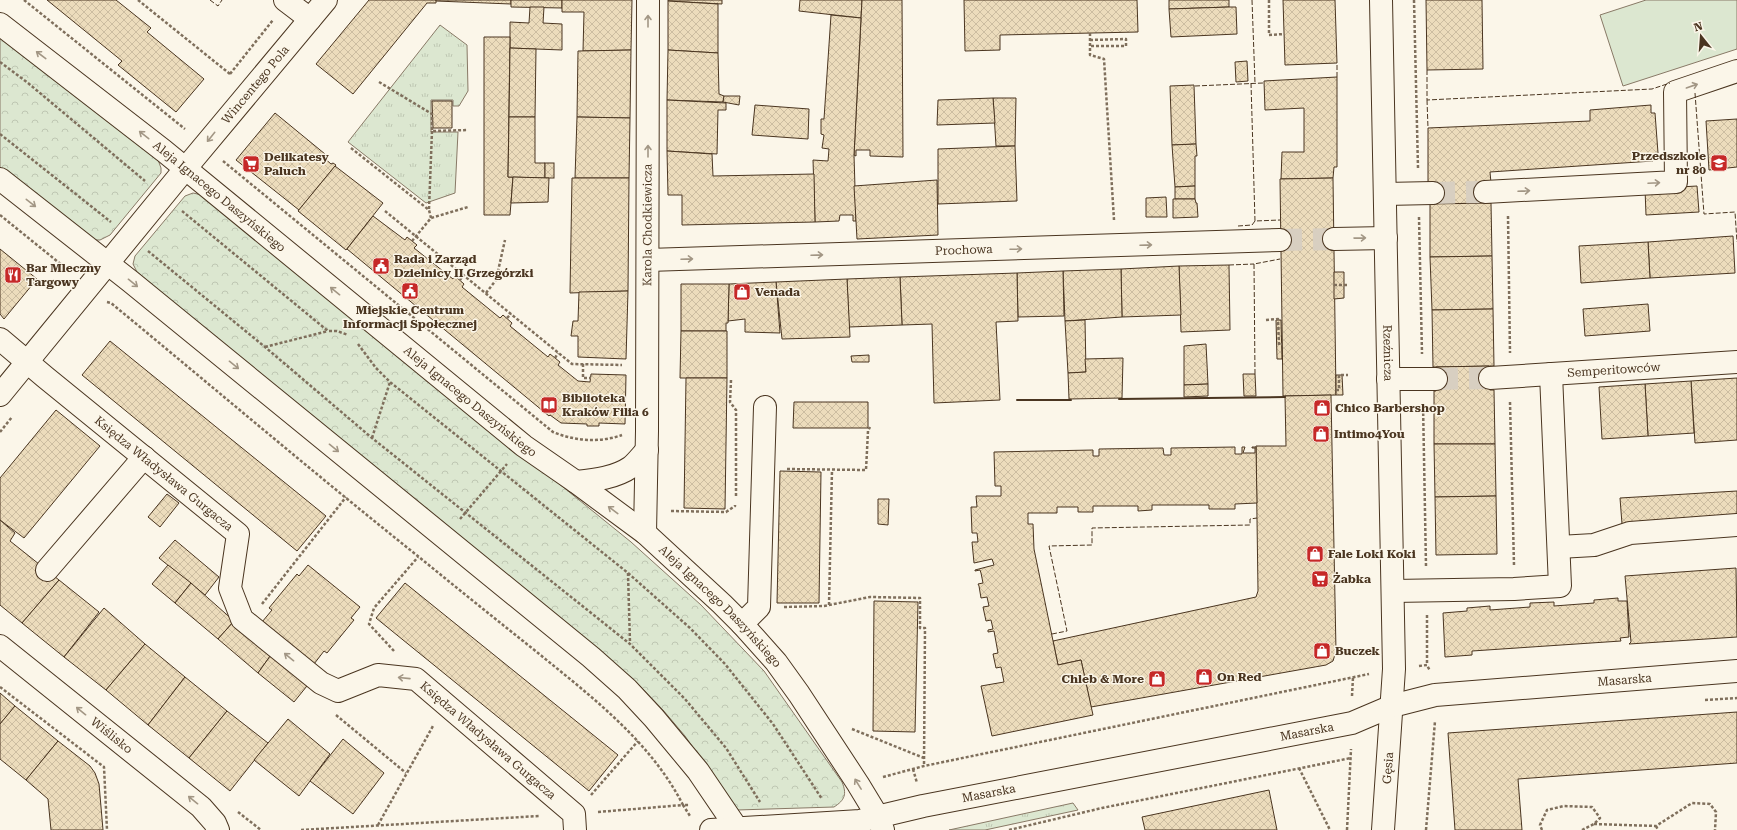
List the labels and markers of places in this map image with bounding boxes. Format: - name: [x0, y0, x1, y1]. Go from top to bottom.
- place label: Przedszkole nr 80: [1632, 149, 1706, 177]
- place label: Delikatesy Paluch: [264, 150, 330, 178]
- school or university icon: Przedszkole nr 80: [1709, 153, 1729, 173]
- supermarket icon: Delikatesy Paluch: [241, 154, 261, 174]
- place label: Rada i Zarząd Dzielnicy II Grzegórzki: [394, 252, 534, 280]
- public building icon: Rada i Zarząd Dzielnicy II Grzegórzki: [371, 256, 391, 276]
- place label: Bar Mleczny Targowy: [26, 261, 102, 289]
- restaurant icon: Bar Mleczny Targowy: [3, 265, 23, 285]
- public building icon: Miejskie Centrum Informacji Społecznej: [400, 281, 420, 301]
- shop icon: Venada: [732, 282, 752, 302]
- place label: Venada: [755, 285, 800, 299]
- place label: Miejskie Centrum Informacji Społecznej: [343, 303, 477, 331]
- place label: Biblioteka Kraków Filia 6: [562, 391, 649, 419]
- library icon: Biblioteka Kraków Filia 6: [539, 395, 559, 415]
- shop icon: Chico Barbershop: [1312, 398, 1332, 418]
- place label: Chico Barbershop: [1335, 401, 1445, 415]
- shop icon: Intimo4You: [1311, 424, 1331, 444]
- place label: Intimo4You: [1334, 427, 1405, 441]
- shop icon: Fale Loki Koki: [1305, 544, 1325, 564]
- place label: Fale Loki Koki: [1328, 547, 1416, 561]
- supermarket icon: Żabka: [1310, 569, 1330, 589]
- place label: Żabka: [1333, 572, 1371, 586]
- shop icon: Buczek: [1312, 641, 1332, 661]
- place label: Buczek: [1335, 644, 1381, 658]
- shop icon: On Red: [1194, 667, 1214, 687]
- shop icon: Chleb & More: [1147, 669, 1167, 689]
- place label: On Red: [1217, 670, 1262, 684]
- place label: Chleb & More: [1062, 672, 1144, 686]

